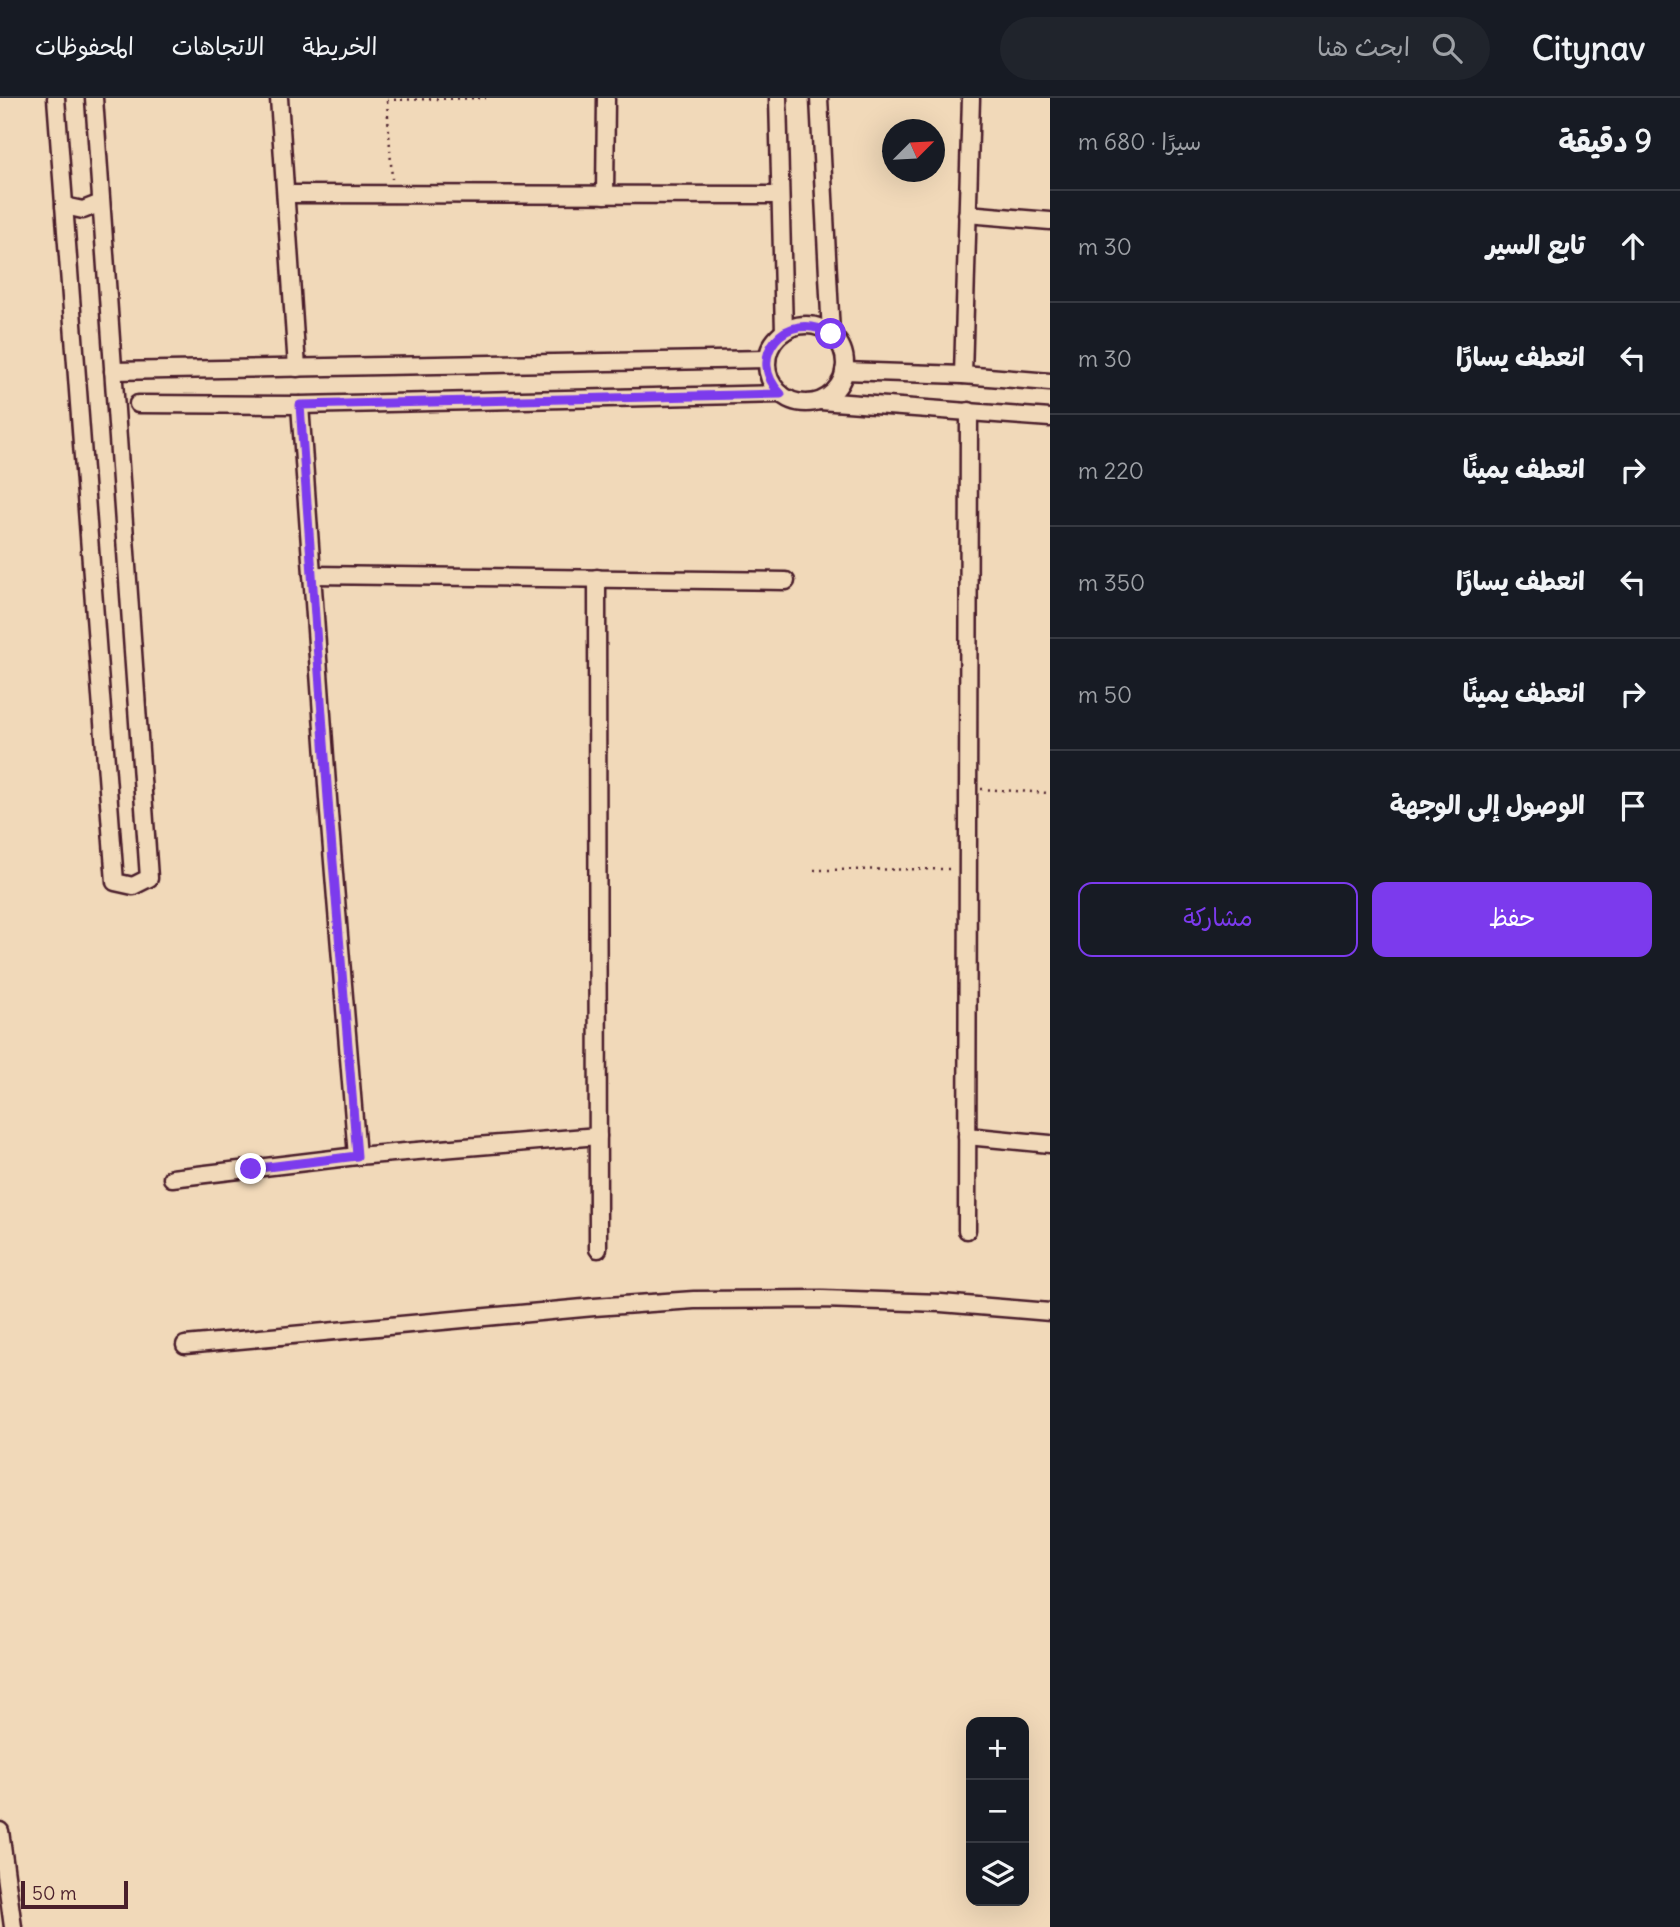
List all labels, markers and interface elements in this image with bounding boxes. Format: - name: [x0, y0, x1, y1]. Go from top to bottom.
- search box: [1000, 17, 1490, 80]
- text: Citynav: [1532, 27, 1645, 69]
- icon: search: [1428, 29, 1466, 67]
- text: ابحث هنا: [1317, 30, 1410, 63]
- text: المحفوظات: [35, 31, 134, 61]
- text: الاتجاهات: [172, 31, 265, 61]
- text: الخريطة: [303, 31, 377, 61]
- north arrow: [882, 119, 945, 182]
- text: 9 دقيقة: [1558, 122, 1652, 160]
- text: سيرًا · 680 m: [1078, 127, 1201, 156]
- icon: ahead: [1614, 227, 1652, 265]
- text: تابع السير: [1486, 228, 1585, 261]
- text: 30 m: [1078, 232, 1132, 261]
- route start: [815, 318, 846, 349]
- icon: left: [1614, 339, 1652, 377]
- text: انعطف يسارًا: [1456, 340, 1585, 373]
- text: 30 m: [1078, 344, 1132, 373]
- icon: right: [1614, 451, 1652, 489]
- text: انعطف يمينًا: [1463, 452, 1585, 485]
- text: 220 m: [1078, 456, 1144, 485]
- icon: left: [1614, 563, 1652, 601]
- text: انعطف يسارًا: [1456, 564, 1585, 597]
- text: 350 m: [1078, 568, 1145, 597]
- icon: right: [1614, 675, 1652, 713]
- text: انعطف يمينًا: [1463, 676, 1585, 709]
- text: 50 m: [1078, 680, 1132, 709]
- icon: arrive: [1614, 787, 1652, 825]
- text: الوصول إلى الوجهة: [1390, 788, 1585, 821]
- button: مشاركة: [1078, 882, 1358, 957]
- button: حفظ: [1372, 882, 1652, 957]
- route end: [235, 1153, 266, 1184]
- map controls: [966, 1717, 1029, 1906]
- button: +: [966, 1717, 1029, 1780]
- button: −: [966, 1780, 1029, 1843]
- button: layers: [966, 1843, 1029, 1906]
- scale bar: [21, 1878, 128, 1910]
- text: 50 m: [32, 1881, 77, 1905]

